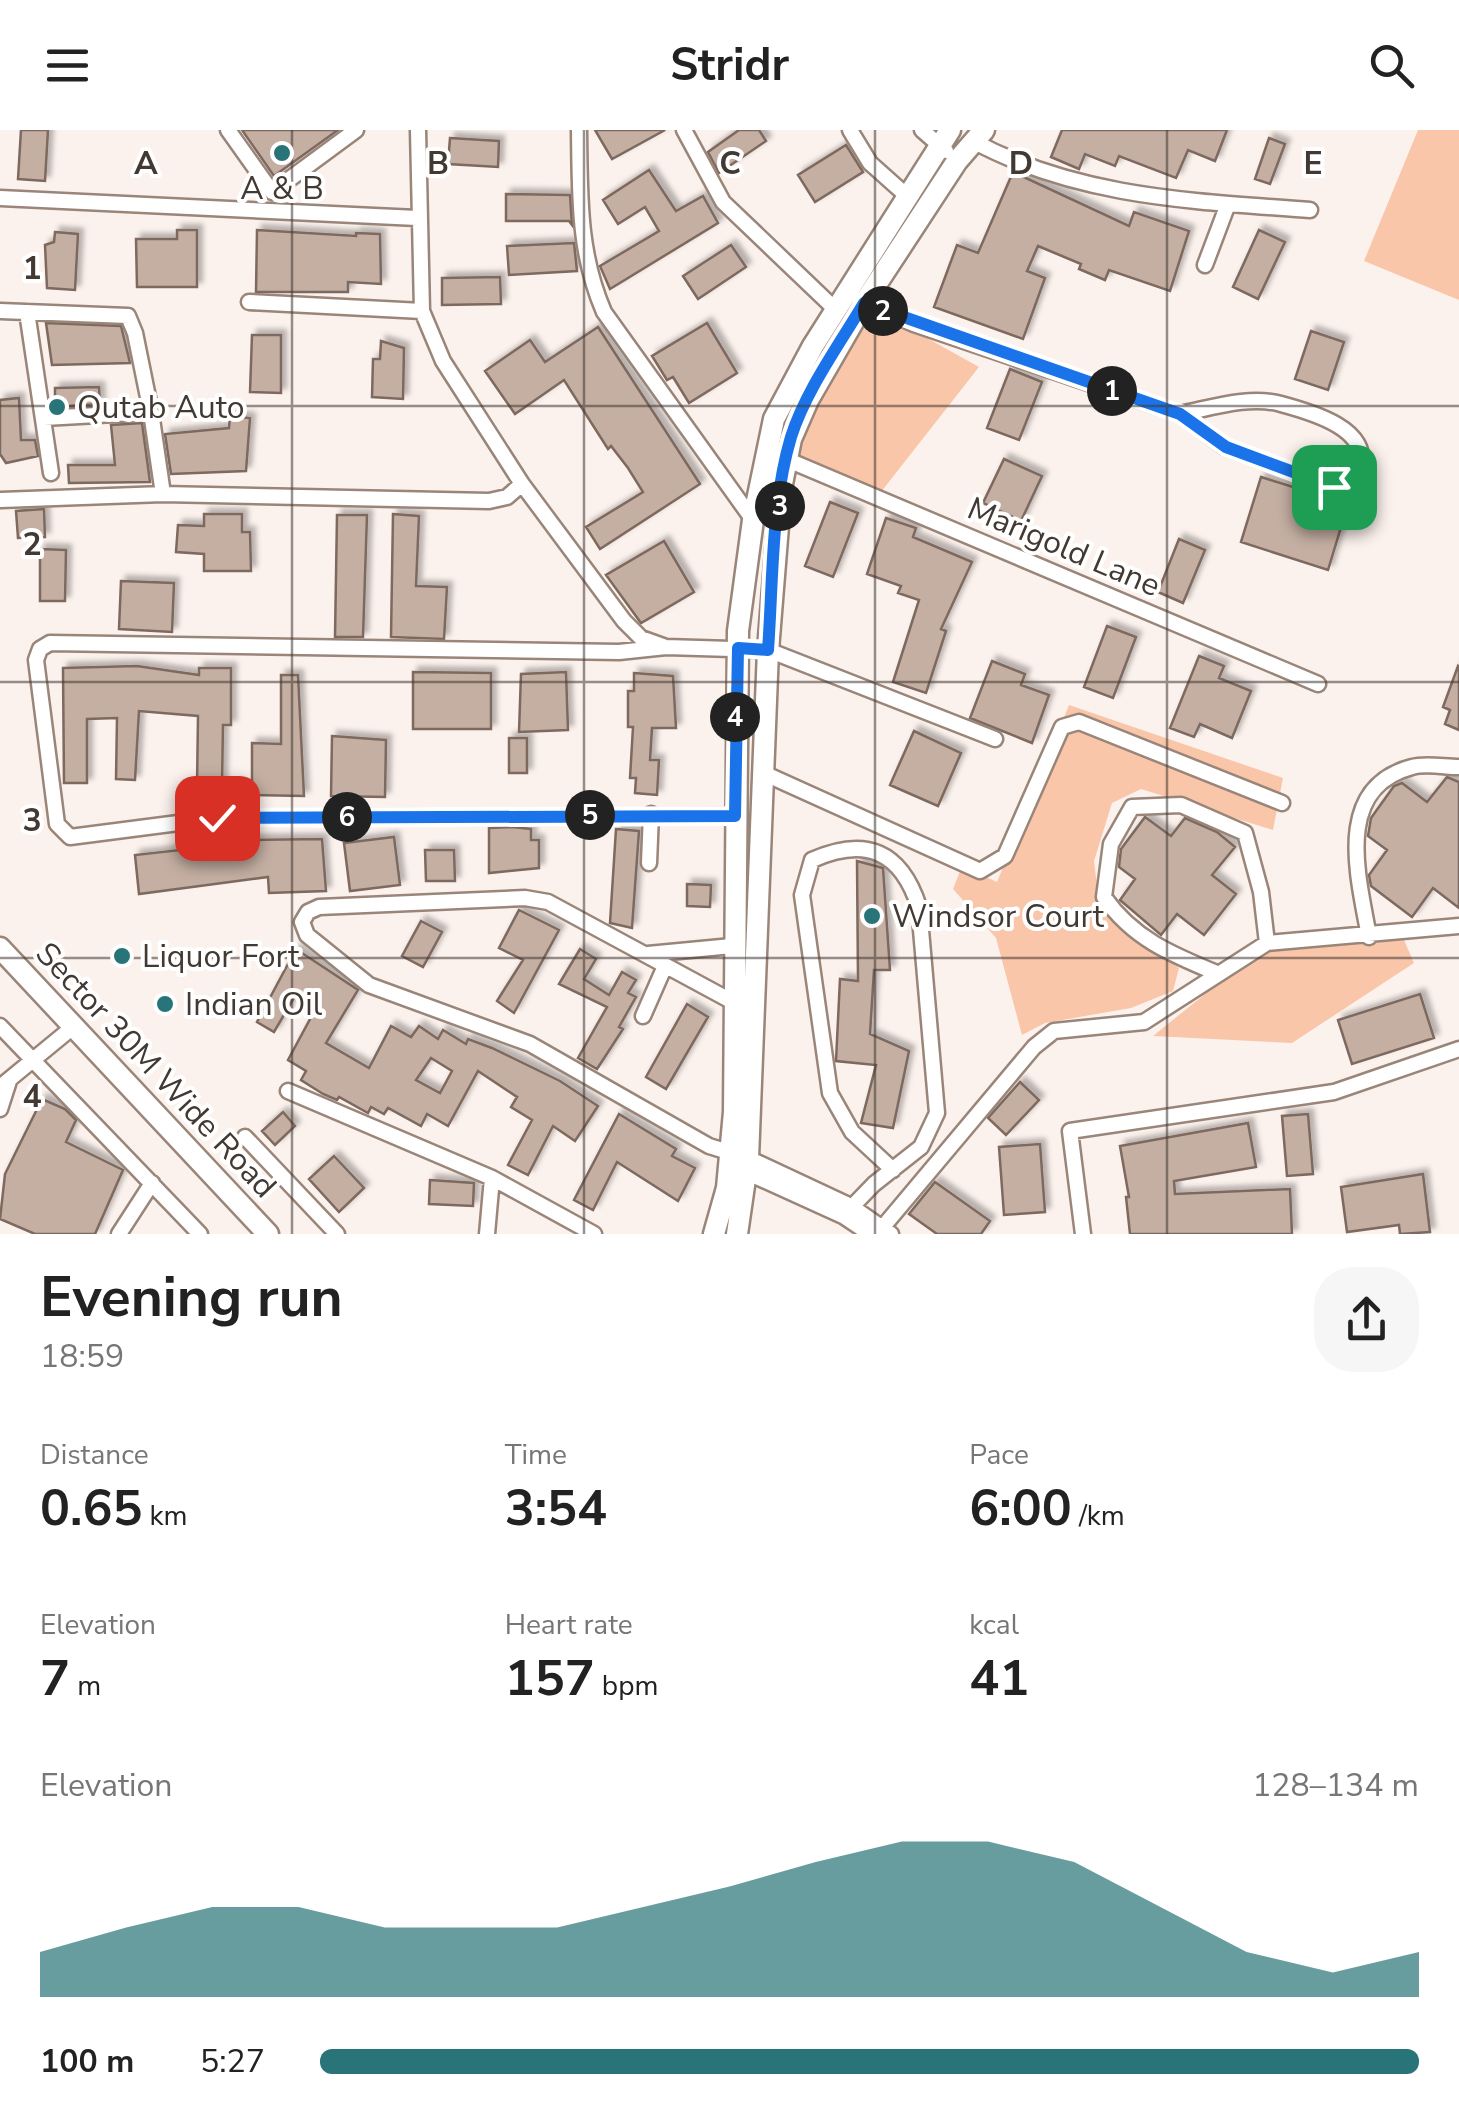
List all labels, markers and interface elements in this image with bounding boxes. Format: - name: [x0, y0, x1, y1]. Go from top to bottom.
- text: Stridr: [670, 35, 789, 96]
- icon: menu: [40, 38, 95, 93]
- icon: search: [1364, 38, 1419, 93]
- text: A: [134, 142, 158, 185]
- marker: A & B: [271, 142, 293, 164]
- text: B: [427, 142, 449, 185]
- text: C: [719, 142, 741, 185]
- text: D: [1009, 142, 1033, 185]
- text: E: [1303, 142, 1323, 185]
- place label: A & B: [240, 167, 324, 210]
- text: 1: [22, 247, 42, 290]
- pin: 2: [858, 286, 908, 336]
- text: 2: [875, 292, 891, 330]
- pin: 1: [1087, 366, 1137, 416]
- text: 1: [1104, 372, 1120, 410]
- place label: Qutab Auto: [77, 386, 245, 429]
- marker: Qutab Auto: [46, 396, 68, 418]
- pin: [1292, 445, 1377, 530]
- icon: arrive: [1307, 460, 1362, 515]
- pin: 3: [755, 481, 805, 531]
- text: 3: [772, 487, 788, 525]
- street label: Marigold Lane: [961, 487, 1167, 607]
- text: 2: [22, 523, 42, 566]
- pin: 4: [710, 692, 760, 742]
- text: 4: [727, 698, 743, 736]
- pin: [175, 776, 260, 861]
- pin: 5: [565, 790, 615, 840]
- icon: check: [190, 791, 245, 846]
- pin: 6: [322, 792, 372, 842]
- text: 5: [582, 796, 598, 834]
- text: 6: [339, 798, 355, 836]
- text: 3: [22, 799, 42, 842]
- place label: Windsor Court: [892, 895, 1105, 938]
- marker: Windsor Court: [861, 905, 883, 927]
- street label: Sector 30M Wide Road: [26, 933, 286, 1207]
- place label: Liquor Fort: [142, 935, 300, 978]
- marker: Liquor Fort: [111, 945, 133, 967]
- place label: Indian Oil: [185, 983, 323, 1026]
- marker: Indian Oil: [154, 993, 176, 1015]
- text: 4: [22, 1075, 42, 1118]
- text: Evening run: [40, 1260, 343, 1335]
- button: share: [1314, 1267, 1419, 1372]
- text: 18:59: [40, 1335, 124, 1378]
- text: Distance: [40, 1436, 149, 1474]
- text: Time: [505, 1436, 567, 1474]
- text: Pace: [969, 1436, 1029, 1474]
- text: 0.65: [40, 1474, 142, 1543]
- text: 3:54: [505, 1474, 607, 1543]
- text: 6:00: [969, 1474, 1072, 1543]
- text: km: [142, 1497, 188, 1535]
- text: /km: [1072, 1497, 1125, 1535]
- text: Elevation: [40, 1606, 156, 1644]
- text: Heart rate: [505, 1606, 633, 1644]
- text: kcal: [969, 1606, 1019, 1644]
- text: 7: [40, 1644, 70, 1713]
- text: 157: [505, 1644, 595, 1713]
- text: 41: [969, 1644, 1029, 1713]
- text: m: [70, 1667, 101, 1705]
- text: bpm: [595, 1667, 658, 1705]
- text: Elevation: [40, 1764, 173, 1807]
- text: 128–134 m: [1252, 1764, 1419, 1807]
- text: 100 m: [40, 2040, 134, 2083]
- text: 5:27: [200, 2040, 265, 2083]

